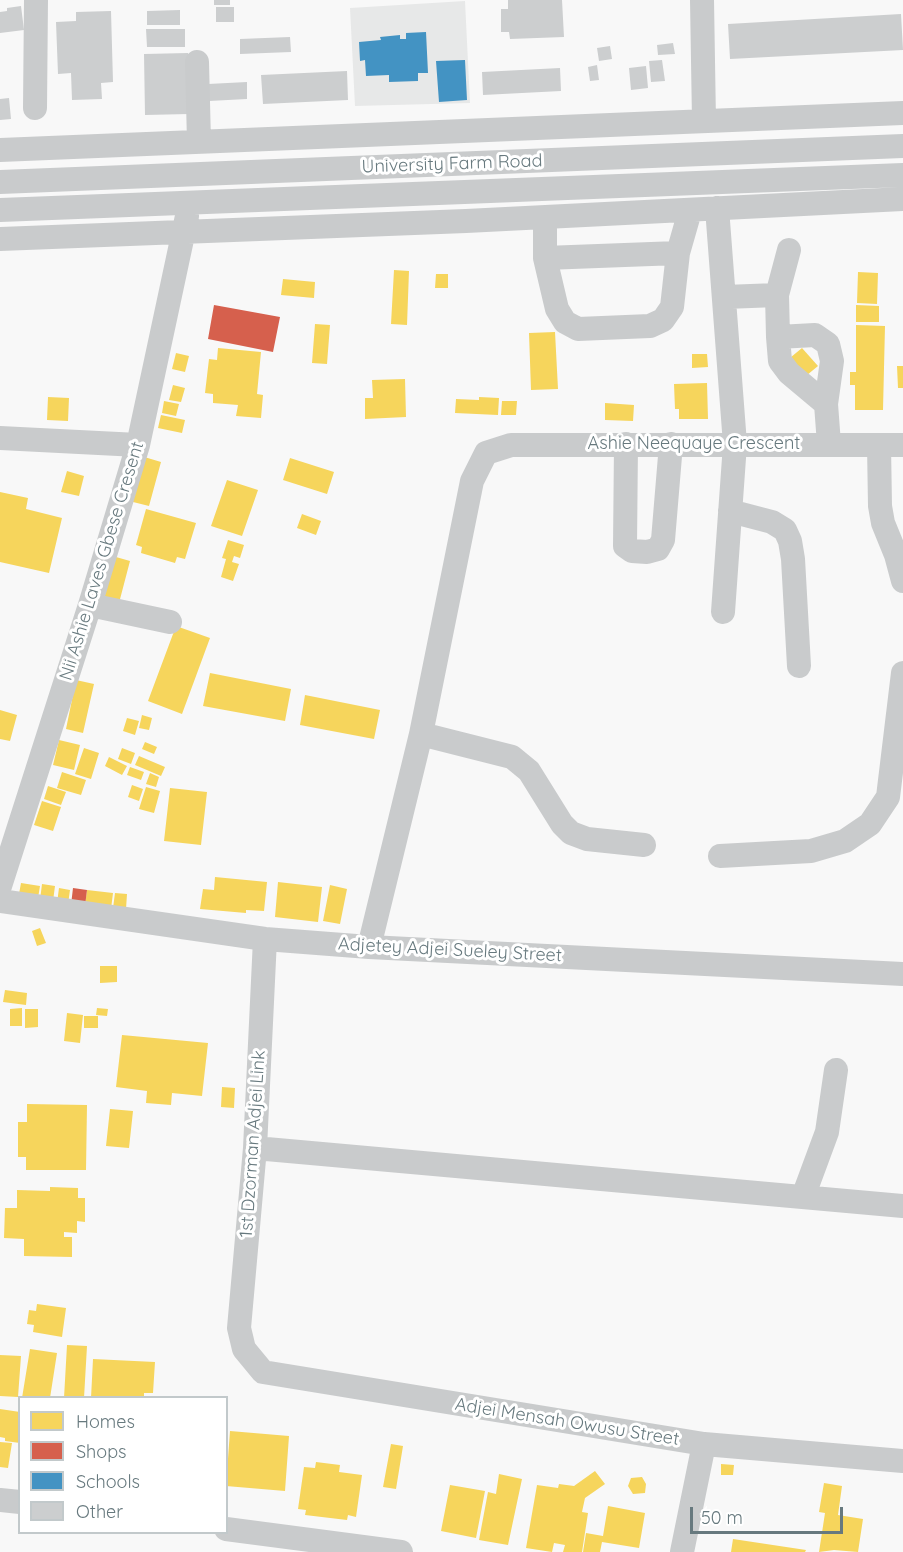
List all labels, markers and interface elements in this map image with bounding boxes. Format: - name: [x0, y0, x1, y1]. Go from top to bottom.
- street label: University Farm Road: [361, 150, 543, 178]
- street label: Ashie Neequaye Crescent: [588, 433, 800, 455]
- street label: Nii Ashie Laves Gbese Cresent: [55, 439, 149, 683]
- street label: Adjetey Adjei Sueley Street: [338, 933, 562, 967]
- street label: 1st Dzorman Adjei Link: [236, 1050, 270, 1238]
- street label: Adjei Mensah Owusu Street: [453, 1394, 681, 1450]
- legend: [18, 1396, 228, 1534]
- text: Homes: [76, 1410, 135, 1433]
- text: Shops: [76, 1440, 127, 1463]
- text: Schools: [76, 1470, 140, 1493]
- scale bar: [693, 1495, 846, 1533]
- text: Other: [76, 1500, 123, 1523]
- text: 50 m: [701, 1506, 743, 1529]

